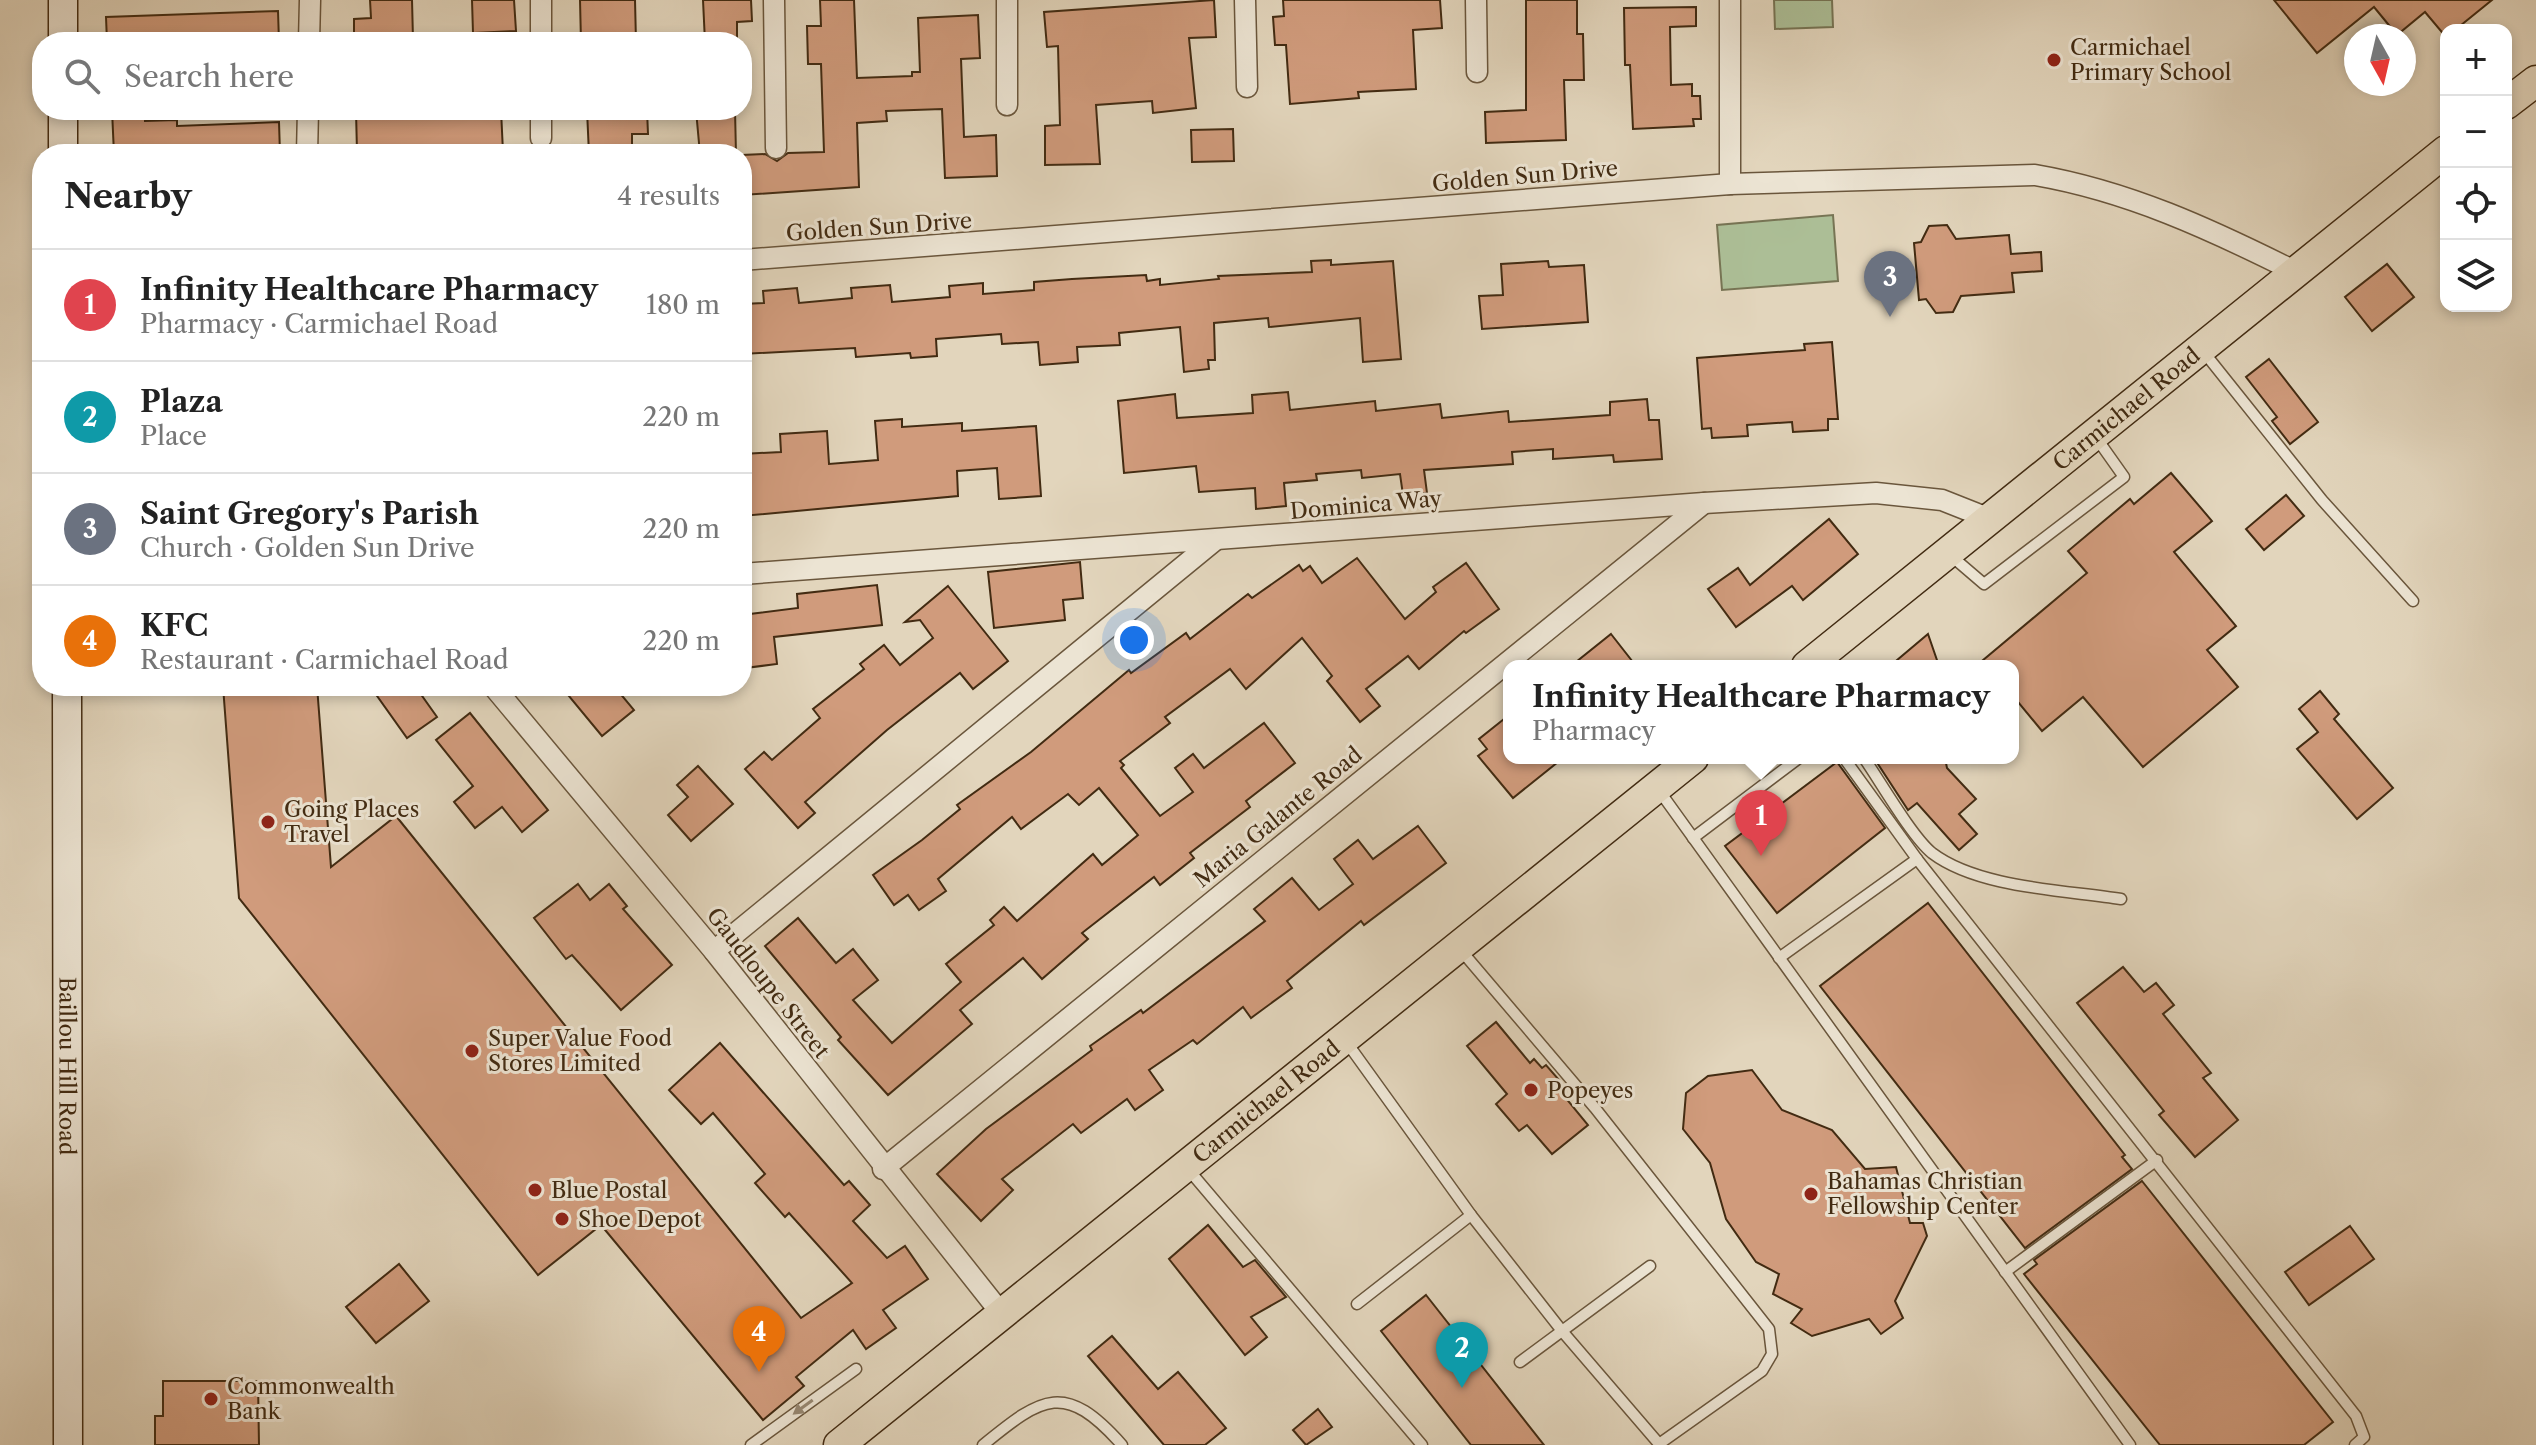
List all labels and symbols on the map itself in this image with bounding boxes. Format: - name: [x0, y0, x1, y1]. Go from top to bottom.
- north arrow: [2344, 24, 2416, 96]
- place label: Carmichael Primary School: [2070, 34, 2232, 86]
- marker: Carmichael Primary School: [2045, 51, 2063, 69]
- street label: Golden Sun Drive: [1431, 154, 1619, 198]
- street label: Golden Sun Drive: [785, 207, 973, 247]
- pin: 3: [1864, 251, 1916, 317]
- street label: Carmichael Road: [2047, 341, 2205, 476]
- street label: Dominica Way: [1289, 485, 1444, 525]
- your location: [1114, 620, 1154, 660]
- street label: Maria Galante Road: [1189, 741, 1367, 893]
- pin: 1: [1735, 790, 1787, 856]
- place label: Going Places Travel: [284, 796, 419, 848]
- marker: Going Places Travel: [259, 813, 277, 831]
- street label: Gaudloupe Street: [701, 902, 835, 1064]
- street label: Baillou Hill Road: [54, 977, 81, 1155]
- place label: Super Value Food Stores Limited: [488, 1025, 672, 1077]
- street label: Carmichael Road: [1187, 1034, 1345, 1169]
- marker: Super Value Food Stores Limited: [463, 1042, 481, 1060]
- place label: Popeyes: [1547, 1077, 1633, 1104]
- marker: Popeyes: [1522, 1081, 1540, 1099]
- place label: Bahamas Christian Fellowship Center: [1827, 1168, 2023, 1220]
- place label: Blue Postal: [551, 1177, 668, 1204]
- marker: Blue Postal: [526, 1181, 544, 1199]
- marker: Bahamas Christian Fellowship Center: [1802, 1185, 1820, 1203]
- place label: Shoe Depot: [578, 1206, 702, 1233]
- marker: Shoe Depot: [553, 1210, 571, 1228]
- pin: 4: [733, 1306, 785, 1372]
- pin: 2: [1436, 1322, 1488, 1388]
- place label: Commonwealth Bank: [227, 1373, 395, 1425]
- marker: Commonwealth Bank: [202, 1390, 220, 1408]
- one-way arrow: [793, 1399, 814, 1414]

